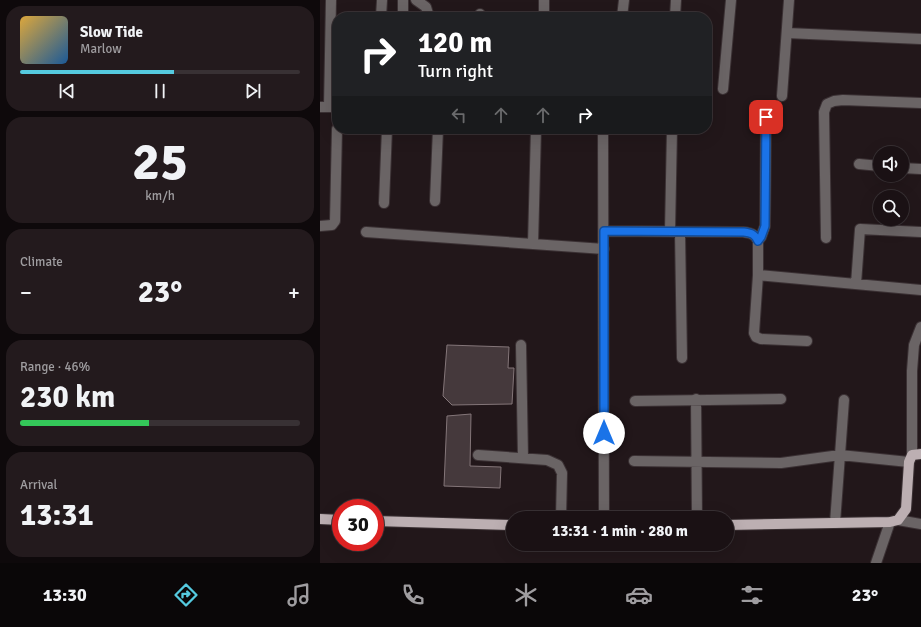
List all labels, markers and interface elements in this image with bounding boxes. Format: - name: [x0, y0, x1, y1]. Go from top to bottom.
- text: Slow Tide: [80, 23, 143, 41]
- text: 120 m: [418, 26, 492, 60]
- icon: right: [352, 28, 404, 80]
- text: Marlow: [80, 41, 122, 57]
- text: Turn right: [418, 60, 493, 82]
- icon: previous: [56, 80, 78, 102]
- icon: pause: [149, 80, 171, 102]
- icon: next: [242, 80, 264, 102]
- pin: [749, 100, 783, 134]
- icon: left: [448, 104, 470, 126]
- icon: ahead: [490, 104, 512, 126]
- icon: ahead: [532, 104, 554, 126]
- icon: right: [574, 104, 596, 126]
- icon: arrive: [755, 106, 777, 128]
- text: 25: [132, 130, 188, 194]
- map controls: [873, 146, 909, 226]
- button: sound: [873, 146, 909, 182]
- text: km/h: [145, 188, 175, 204]
- button: search: [873, 190, 909, 226]
- text: Climate: [20, 254, 63, 270]
- text: 23°: [138, 274, 182, 311]
- text: −: [20, 279, 32, 306]
- text: +: [288, 279, 300, 306]
- text: Range · 46%: [20, 359, 90, 375]
- text: 230 km: [20, 379, 115, 416]
- position arrow: [583, 412, 625, 454]
- text: Arrival: [20, 477, 57, 493]
- text: 13:31: [20, 497, 94, 534]
- speed limit sign: 30: [332, 499, 384, 551]
- text: 13:31 · 1 min · 280 m: [552, 522, 688, 540]
- icon: directions: [172, 581, 200, 609]
- icon: music: [285, 581, 313, 609]
- icon: phone: [399, 581, 427, 609]
- icon: climate: [512, 581, 540, 609]
- icon: car: [625, 581, 653, 609]
- icon: filters: [738, 581, 766, 609]
- text: 13:30: [43, 584, 87, 606]
- text: 23°: [852, 584, 878, 606]

